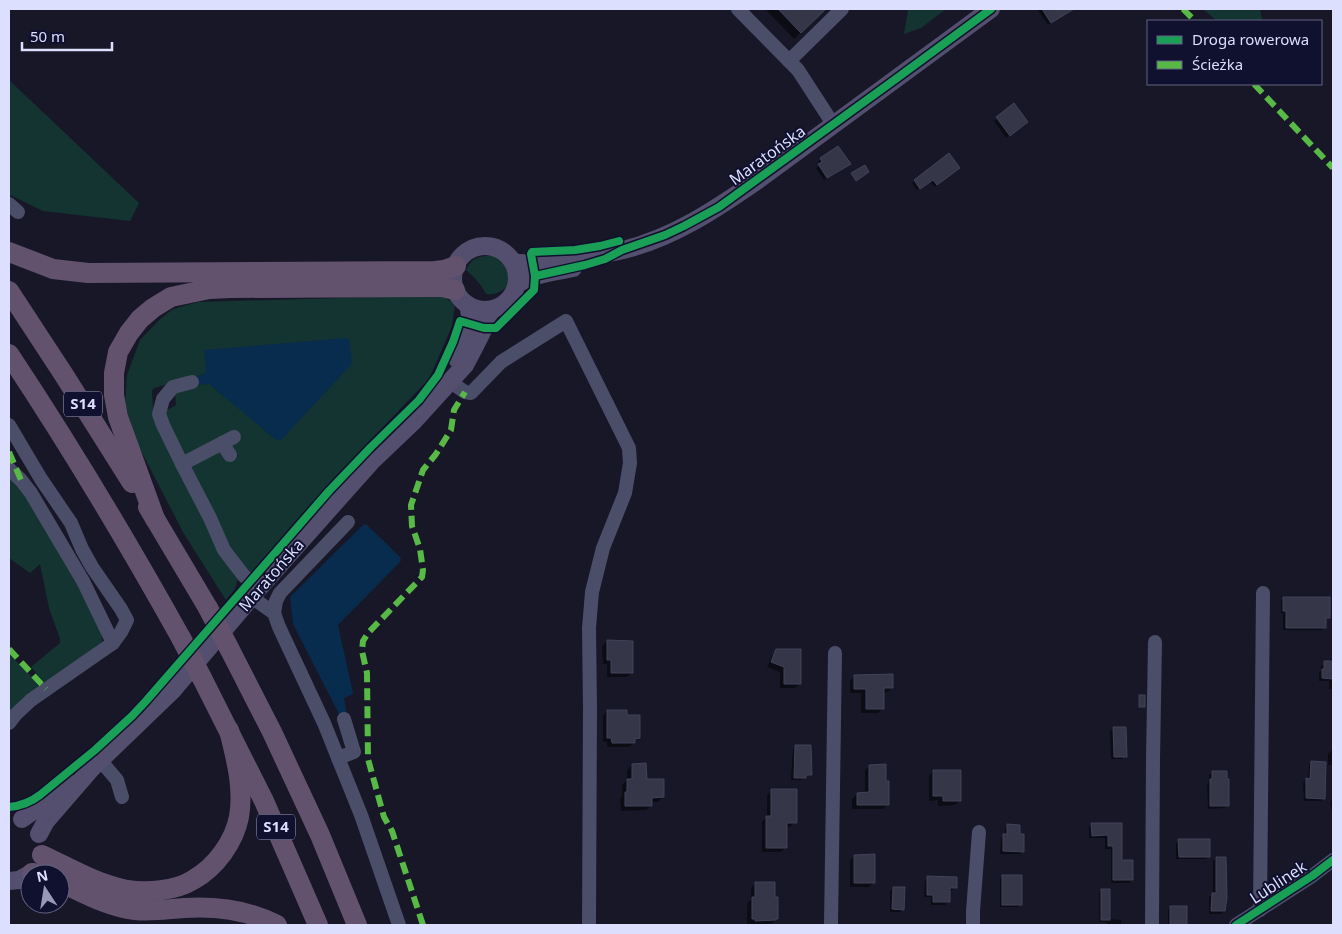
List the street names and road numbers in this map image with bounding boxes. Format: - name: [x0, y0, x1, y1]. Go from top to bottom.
- street label: Maratońska: [724, 120, 810, 190]
- road number: S14: [64, 392, 102, 416]
- street label: Maratońska: [233, 534, 309, 616]
- road number: S14: [257, 814, 295, 840]
- street label: Lublinek: [1245, 855, 1311, 909]

